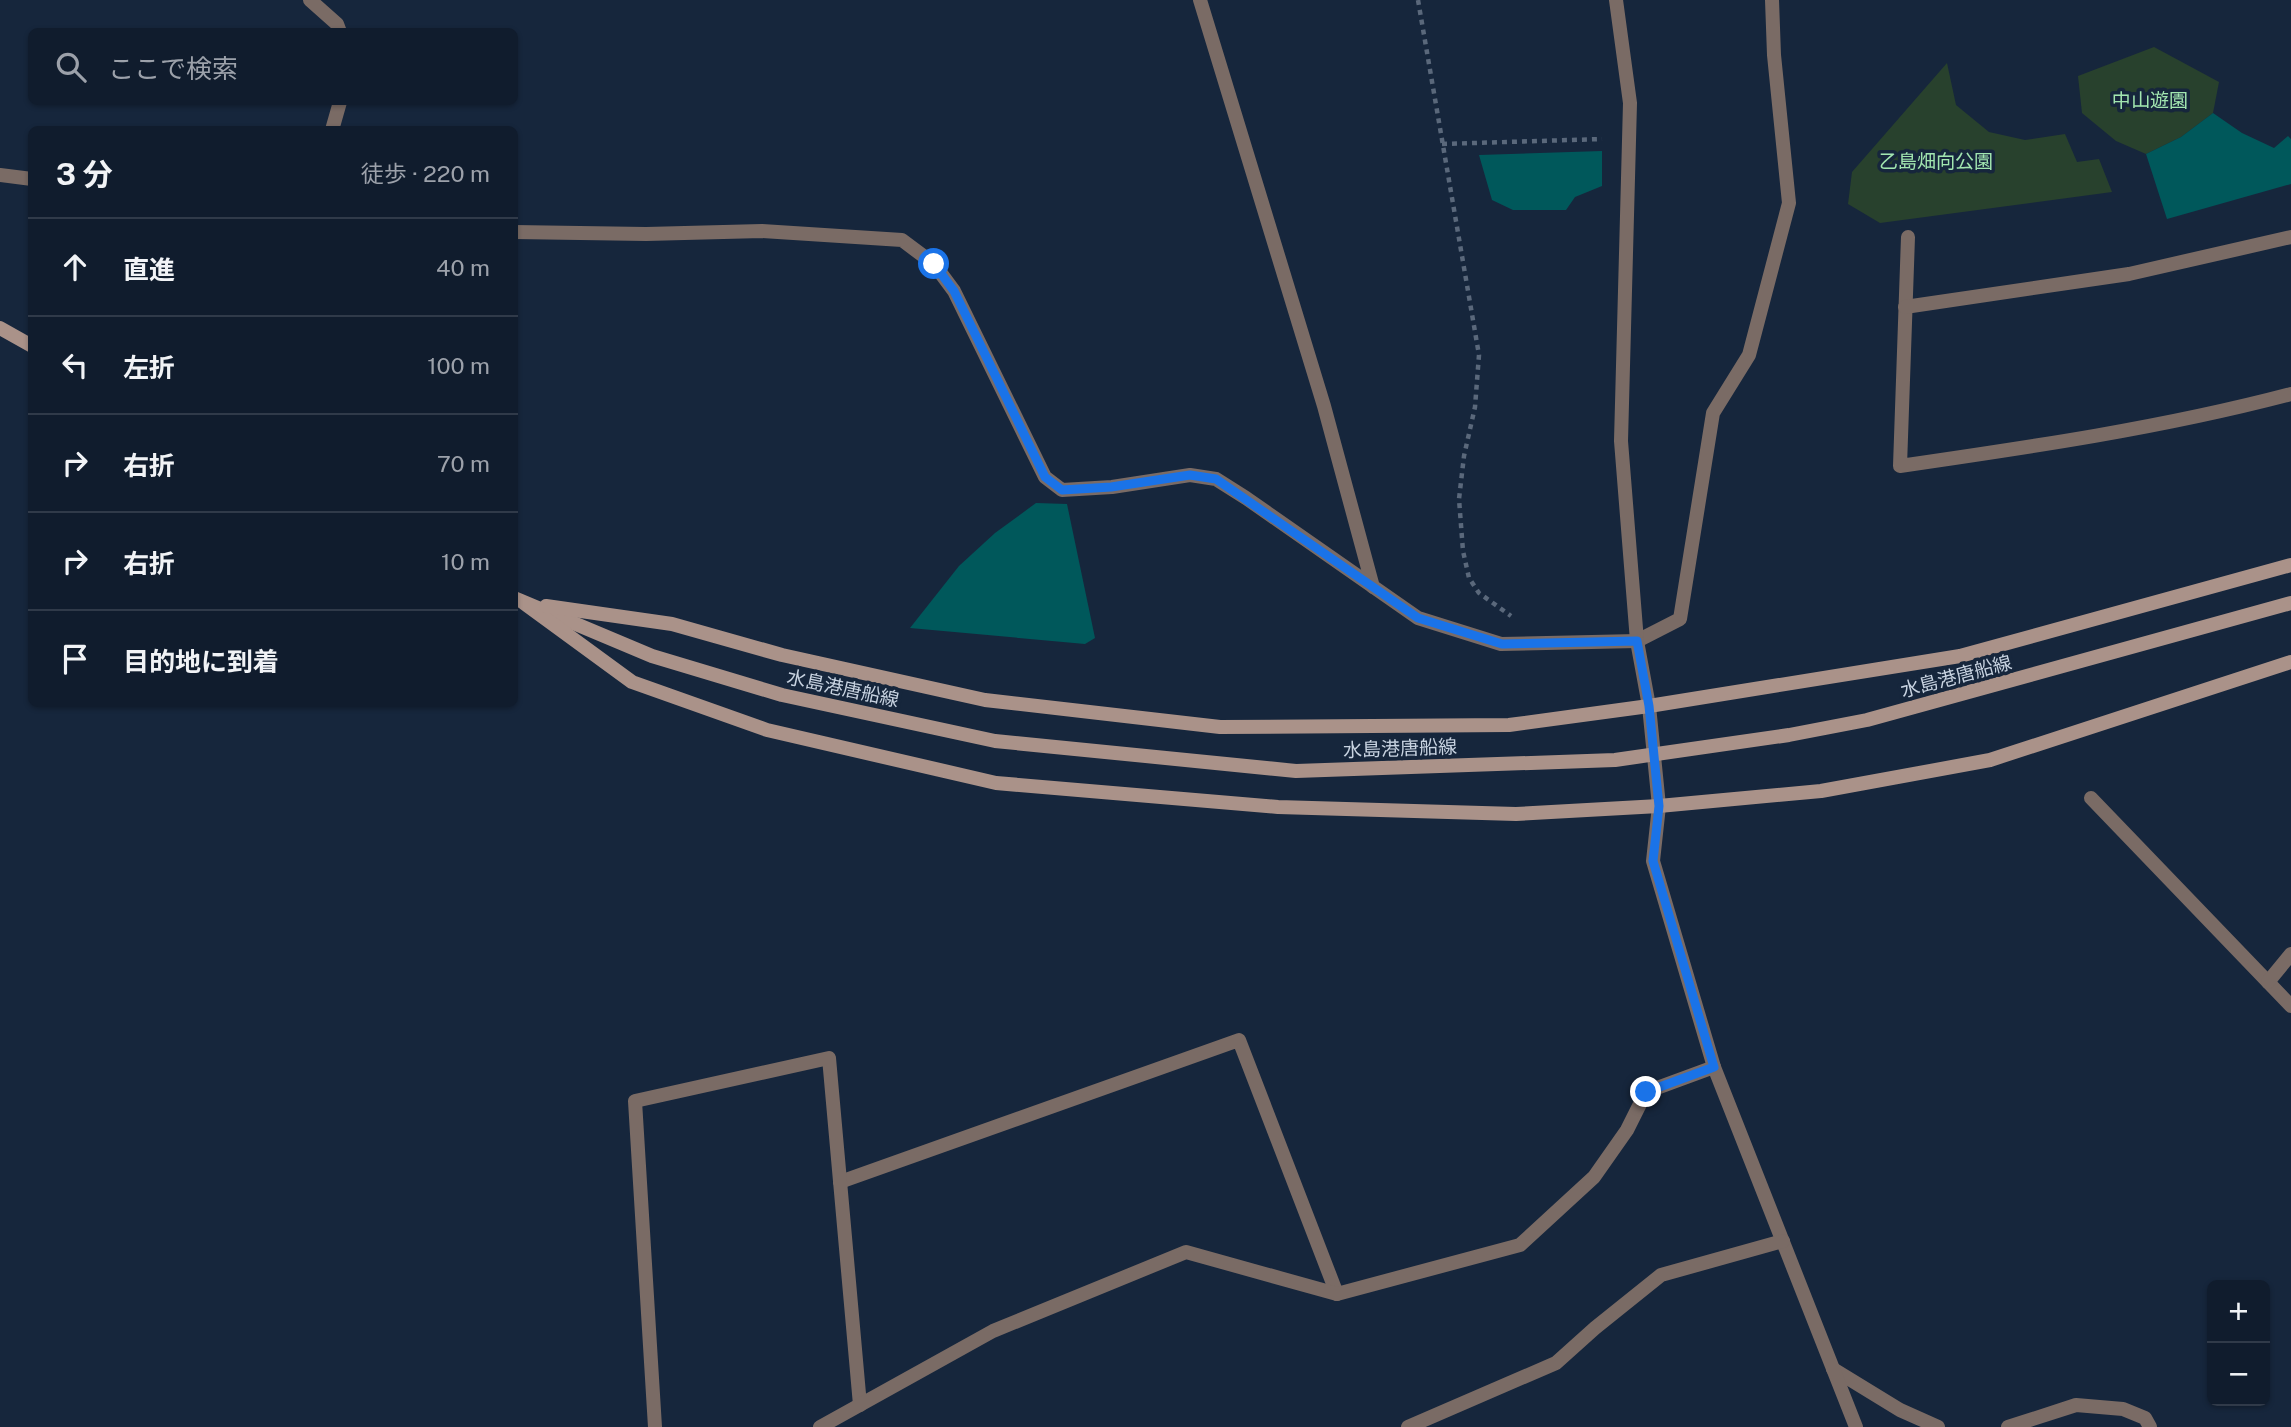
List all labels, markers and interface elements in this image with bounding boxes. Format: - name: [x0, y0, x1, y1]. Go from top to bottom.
- search box: [28, 28, 518, 105]
- icon: search: [52, 48, 90, 86]
- text: ここで検索: [108, 53, 238, 84]
- park label: 中山遊園: [2112, 89, 2188, 111]
- park label: 乙島畑向公園: [1879, 150, 1993, 172]
- text: 3 分: [56, 156, 113, 192]
- text: 徒歩 · 220 m: [361, 160, 490, 187]
- icon: ahead: [56, 248, 94, 286]
- route start: [918, 248, 949, 279]
- text: 直進: [123, 254, 175, 285]
- text: 40 m: [436, 254, 490, 281]
- icon: left: [56, 346, 94, 384]
- text: 左折: [123, 352, 175, 383]
- text: 100 m: [427, 352, 490, 379]
- icon: right: [56, 444, 94, 482]
- text: 右折: [123, 450, 175, 481]
- text: 70 m: [437, 450, 490, 477]
- icon: right: [56, 542, 94, 580]
- text: 右折: [123, 548, 175, 579]
- text: 10 m: [441, 548, 490, 575]
- icon: arrive: [56, 640, 94, 678]
- text: 目的地に到着: [123, 646, 279, 677]
- street label: 水島港唐船線: [1898, 651, 2014, 701]
- street label: 水島港唐船線: [785, 665, 901, 711]
- street label: 水島港唐船線: [1343, 735, 1457, 761]
- route end: [1630, 1076, 1661, 1107]
- map controls: [2207, 1280, 2270, 1406]
- button: +: [2207, 1280, 2270, 1343]
- button: −: [2207, 1343, 2270, 1406]

